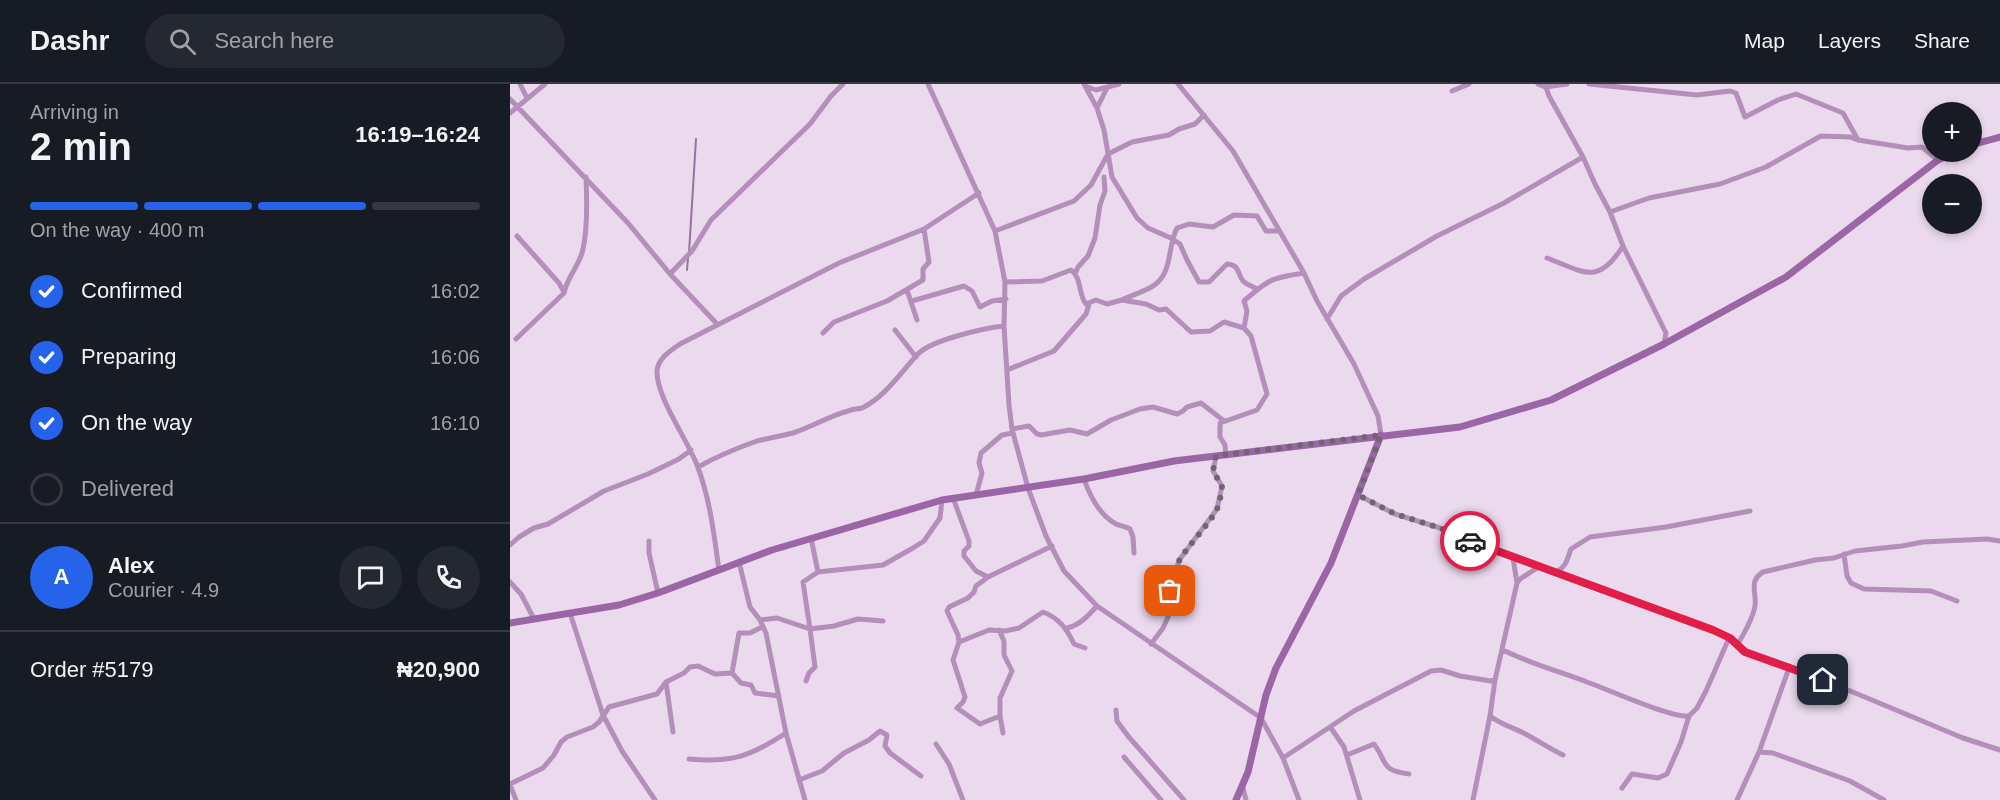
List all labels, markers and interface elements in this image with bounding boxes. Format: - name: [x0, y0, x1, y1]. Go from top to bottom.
- search box: [145, 14, 565, 68]
- text: Dashr: [30, 25, 109, 56]
- icon: search: [166, 25, 199, 58]
- text: Search here: [214, 28, 334, 53]
- text: Map: [1744, 29, 1785, 52]
- text: Layers: [1818, 29, 1881, 52]
- text: Share: [1914, 29, 1970, 52]
- text: Arriving in: [30, 101, 119, 123]
- map controls: [1922, 102, 1982, 234]
- button: +: [1922, 102, 1982, 162]
- text: 16:19–16:24: [355, 122, 480, 147]
- text: 2 min: [30, 125, 132, 168]
- button: −: [1922, 174, 1982, 234]
- text: On the way · 400 m: [30, 219, 205, 241]
- icon: check: [30, 275, 63, 308]
- text: Confirmed: [81, 278, 182, 303]
- text: 16:02: [430, 280, 480, 302]
- icon: check: [30, 341, 63, 374]
- text: Preparing: [81, 344, 176, 369]
- text: 16:06: [430, 346, 480, 368]
- icon: check: [30, 407, 63, 440]
- text: On the way: [81, 410, 192, 435]
- text: 16:10: [430, 412, 480, 434]
- text: Delivered: [81, 476, 174, 501]
- courier: [1440, 511, 1500, 571]
- icon: car: [1454, 525, 1487, 558]
- button: chat: [339, 546, 402, 609]
- button: phone: [417, 546, 480, 609]
- text: Alex: [108, 553, 154, 578]
- text: A: [54, 564, 69, 589]
- pin: [1144, 565, 1195, 616]
- icon: bag: [1153, 574, 1186, 607]
- text: Courier · 4.9: [108, 579, 219, 601]
- pin: [1797, 654, 1848, 705]
- text: Order #5179: [30, 657, 154, 682]
- text: ₦20,900: [397, 657, 480, 682]
- icon: home: [1806, 663, 1839, 696]

